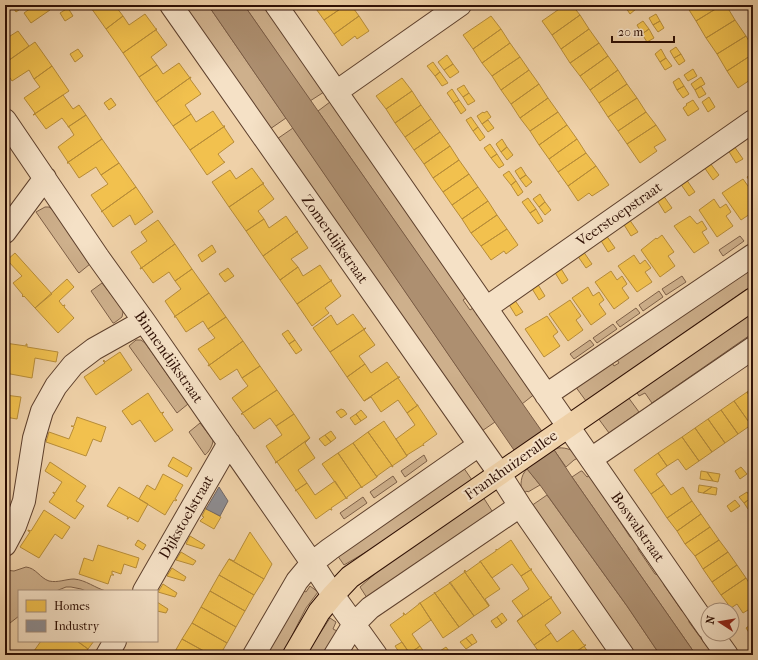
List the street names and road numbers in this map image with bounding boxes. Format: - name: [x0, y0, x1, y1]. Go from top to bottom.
- street label: Veerstoepstraat: [572, 177, 666, 251]
- street label: Zomerdijkstraat: [298, 191, 373, 287]
- street label: Binnendijkstraat: [131, 308, 208, 407]
- street label: Frankhuizerallee: [461, 426, 561, 504]
- street label: Dijkstoelstraat: [155, 471, 218, 562]
- street label: Boswalstraat: [607, 488, 669, 566]

